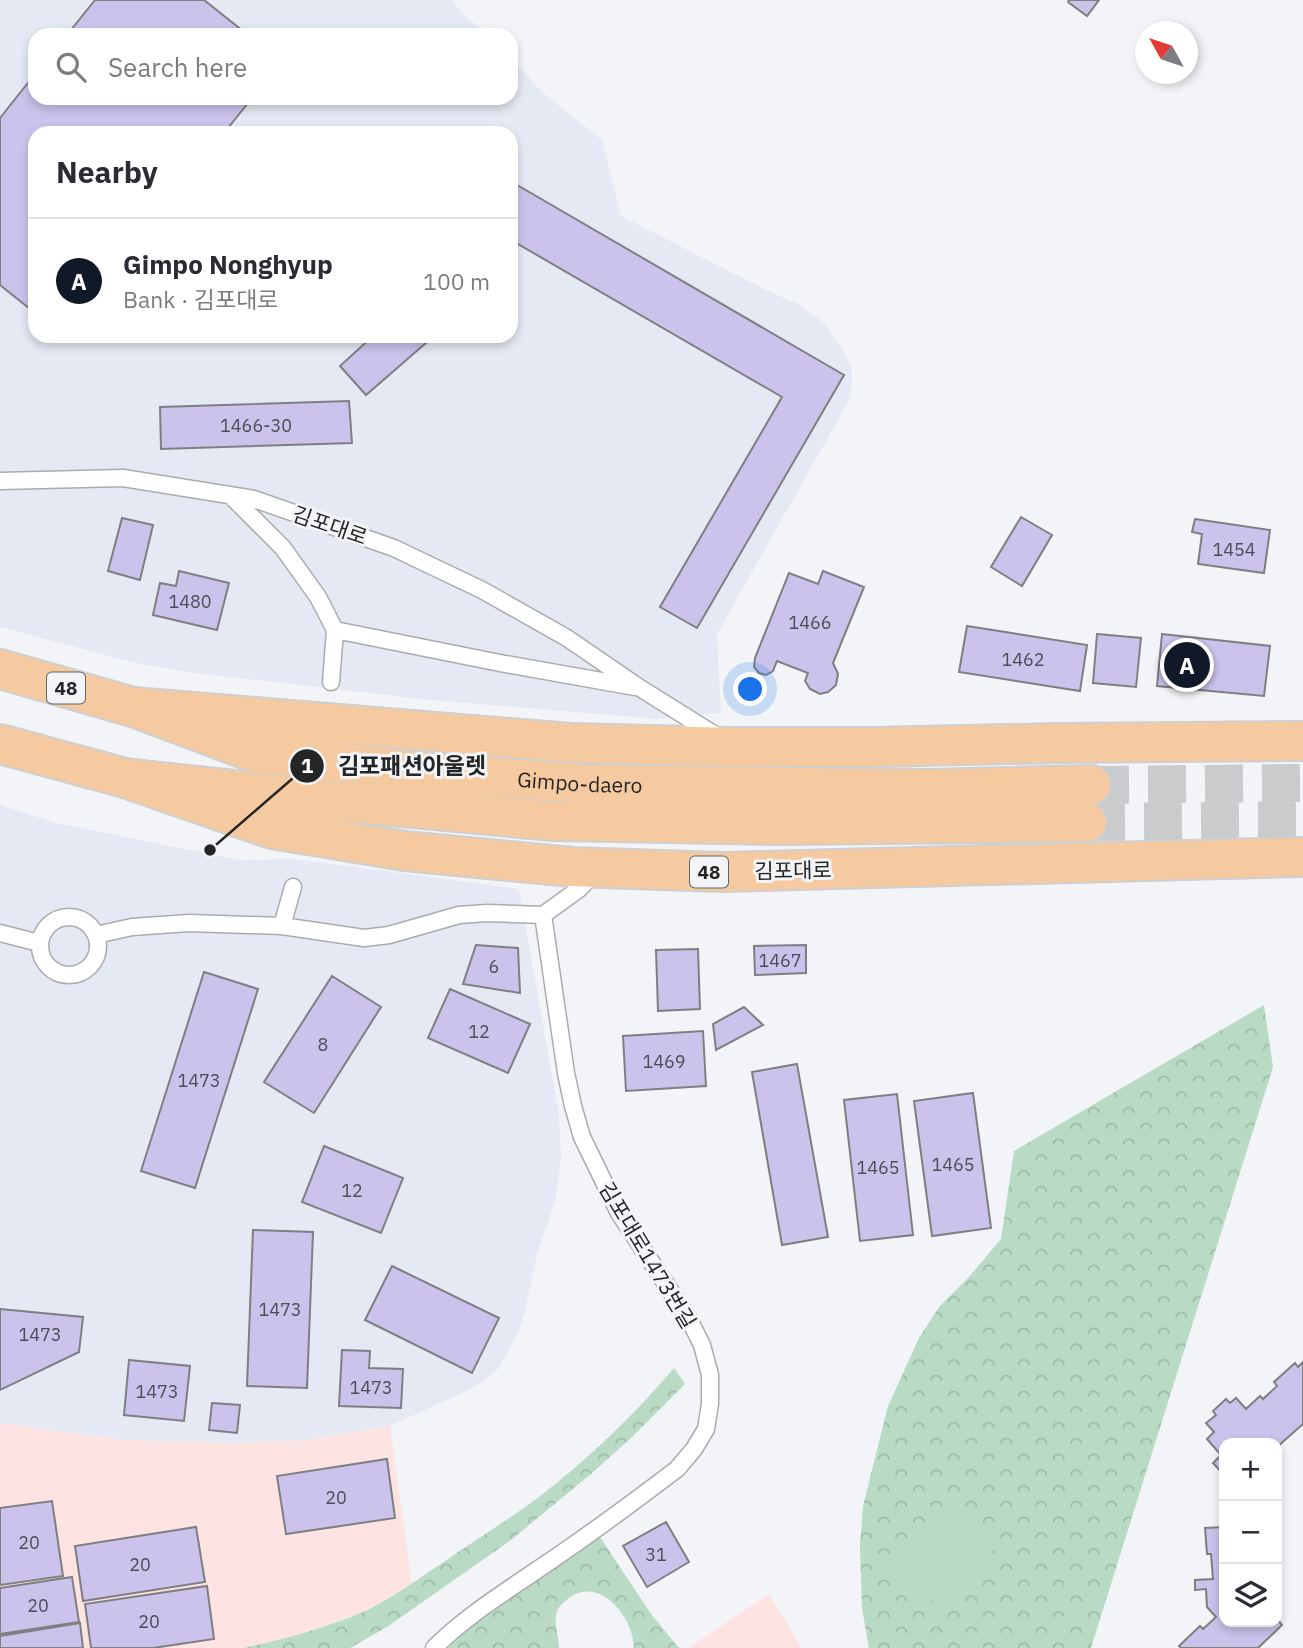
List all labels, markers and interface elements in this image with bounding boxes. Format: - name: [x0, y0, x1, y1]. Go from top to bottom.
- north arrow: [1135, 21, 1198, 84]
- search box: [28, 28, 518, 105]
- icon: search: [52, 48, 90, 86]
- text: Search here: [108, 50, 247, 84]
- text: Nearby: [56, 152, 158, 191]
- text: Gimpo Nonghyup: [123, 247, 333, 281]
- text: A: [71, 266, 87, 296]
- text: 100 m: [423, 266, 490, 296]
- text: Bank · 김포대로: [123, 284, 278, 314]
- house number: 1466-30: [220, 414, 292, 437]
- street label: 김포대로: [289, 499, 371, 551]
- house number: 1454: [1212, 538, 1256, 561]
- house number: 1480: [168, 590, 212, 613]
- house number: 1466: [788, 611, 832, 634]
- pin: A: [1164, 639, 1210, 691]
- house number: 1462: [1001, 648, 1045, 671]
- your location: [733, 672, 767, 706]
- road number: 48: [47, 673, 85, 704]
- callout: 김포패션아울렛: [289, 744, 500, 788]
- text: 김포패션아울렛: [338, 750, 486, 780]
- text: 1: [301, 751, 314, 779]
- street label: Gimpo-daero: [516, 765, 643, 799]
- street label: 김포대로: [754, 855, 832, 885]
- road number: 48: [690, 856, 728, 888]
- house number: 1467: [758, 949, 802, 972]
- house number: 6: [489, 955, 499, 978]
- house number: 12: [468, 1020, 490, 1043]
- house number: 8: [318, 1033, 328, 1056]
- house number: 1469: [642, 1050, 686, 1073]
- house number: 1473: [177, 1069, 221, 1092]
- house number: 1465: [931, 1153, 975, 1176]
- house number: 1465: [856, 1156, 900, 1179]
- street label: 김포대로1473번길: [593, 1177, 703, 1333]
- house number: 12: [341, 1179, 363, 1202]
- house number: 1473: [258, 1298, 302, 1321]
- house number: 1473: [18, 1323, 62, 1346]
- house number: 1473: [349, 1376, 393, 1399]
- house number: 1473: [135, 1380, 179, 1403]
- map controls: [1219, 1438, 1282, 1627]
- button: +: [1219, 1438, 1282, 1501]
- house number: 20: [325, 1486, 347, 1509]
- button: −: [1219, 1501, 1282, 1564]
- house number: 20: [18, 1531, 40, 1554]
- house number: 31: [645, 1543, 667, 1566]
- house number: 20: [129, 1553, 151, 1576]
- button: layers: [1219, 1564, 1282, 1627]
- house number: 20: [27, 1594, 49, 1617]
- house number: 20: [138, 1610, 160, 1633]

